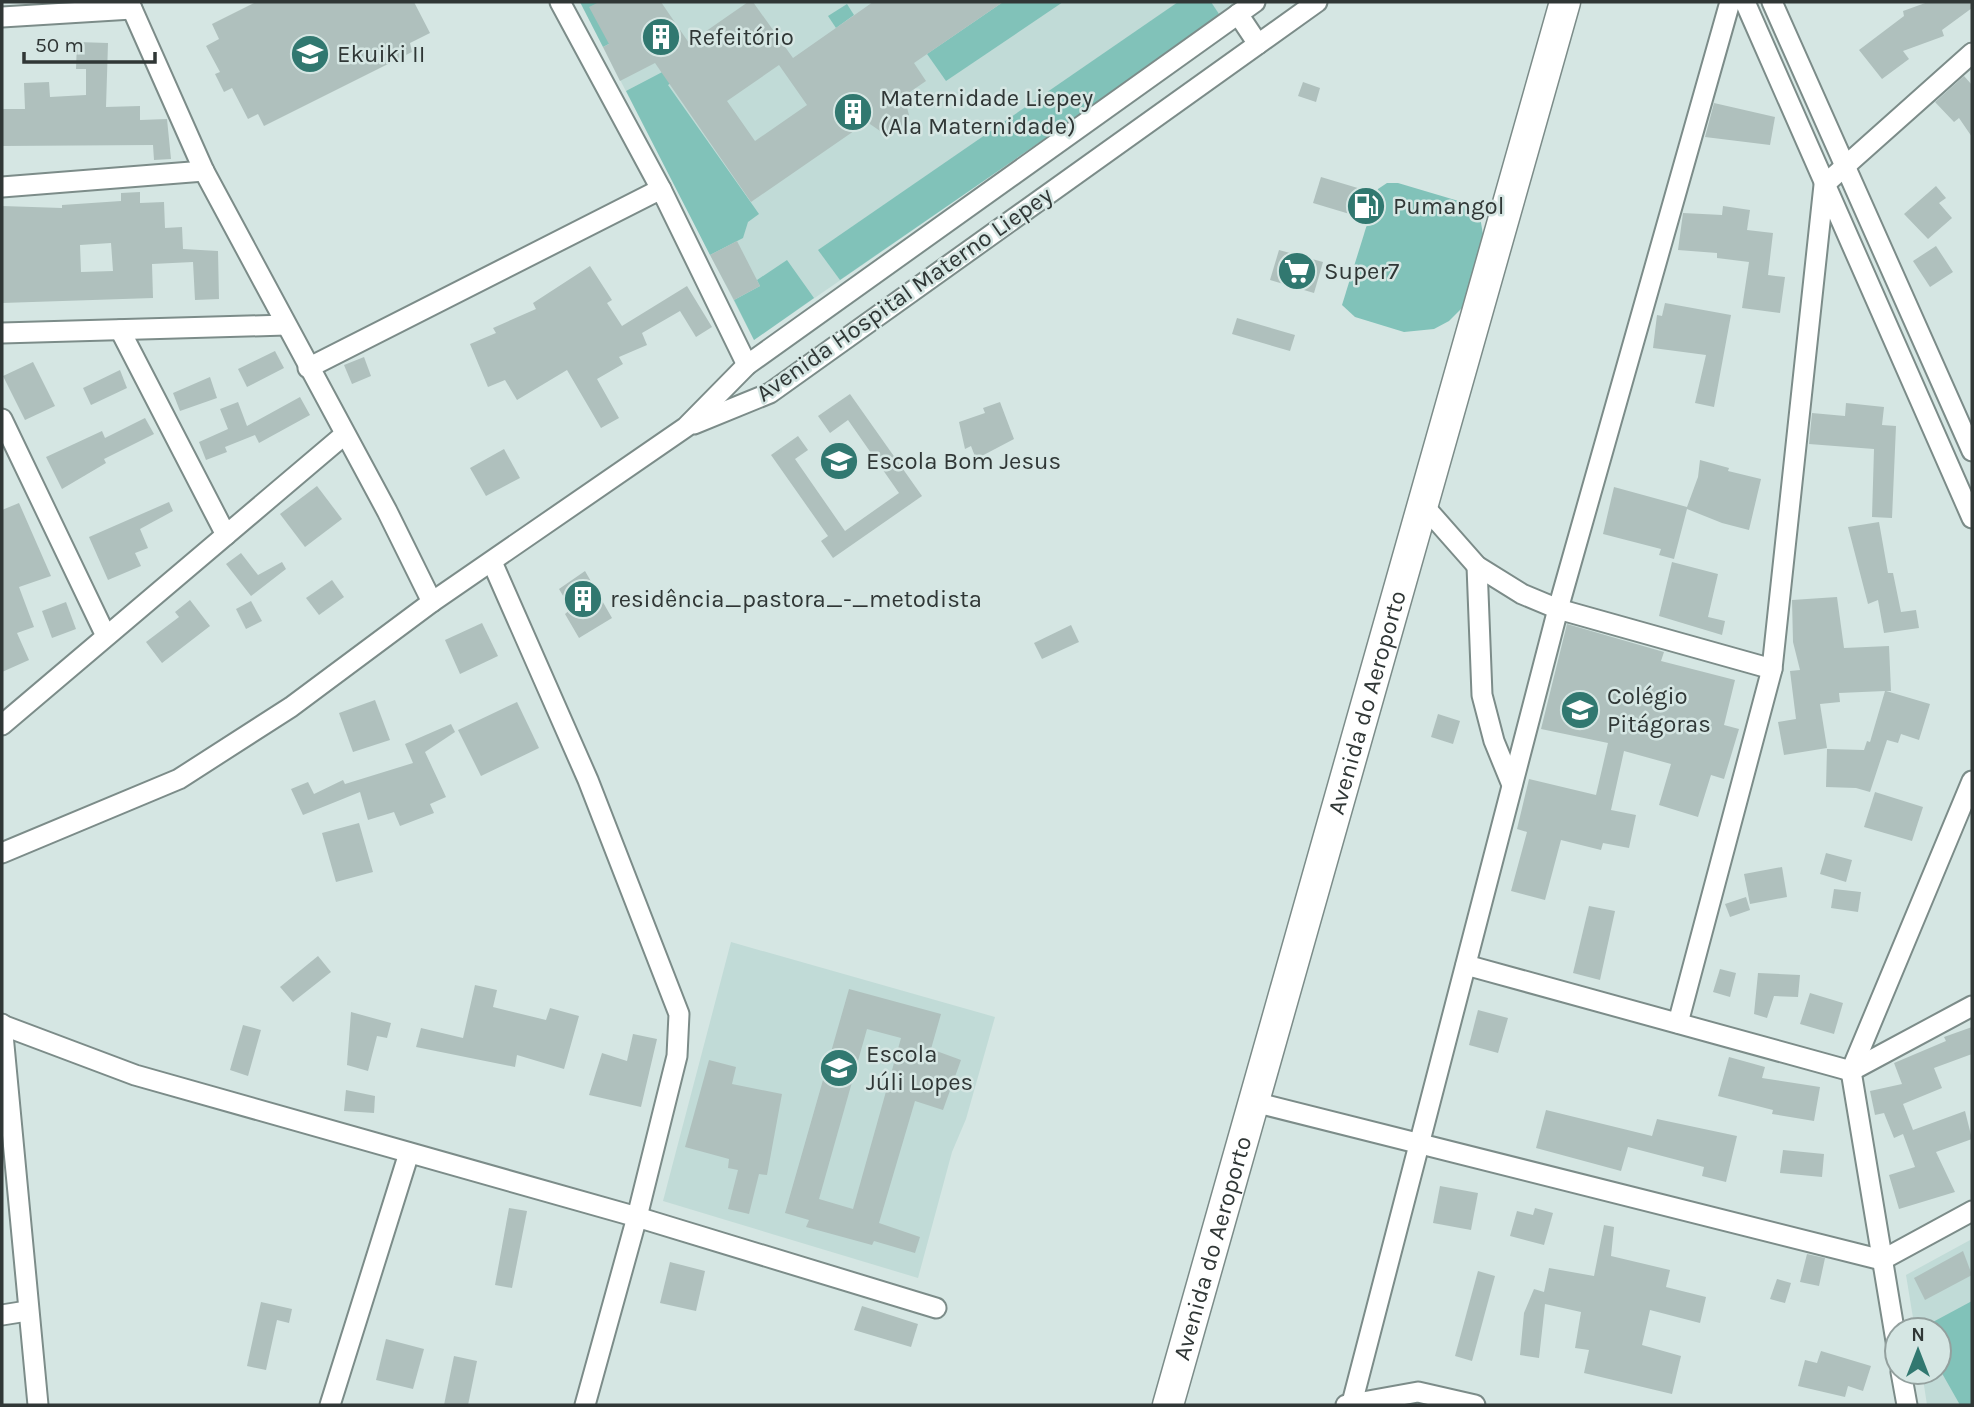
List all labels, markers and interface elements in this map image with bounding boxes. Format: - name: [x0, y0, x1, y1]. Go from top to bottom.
- building icon: Refeitório: [640, 16, 682, 58]
- scale bar: [24, 21, 156, 65]
- place label: Refeitório: [688, 23, 794, 51]
- text: 50 m: [35, 33, 84, 57]
- school or university icon: Ekuiki II: [289, 33, 331, 75]
- place label: Ekuiki II: [337, 40, 426, 68]
- place label: Maternidade Liepey (Ala Maternidade): [880, 84, 1093, 140]
- building icon: Maternidade Liepey (Ala Maternidade): [832, 91, 874, 133]
- street label: Avenida Hospital Materno Liepey: [751, 181, 1057, 407]
- fuel station icon: Pumangol: [1345, 185, 1387, 227]
- place label: Pumangol: [1393, 192, 1504, 220]
- supermarket icon: Super7: [1276, 250, 1318, 292]
- place label: Super7: [1324, 257, 1399, 285]
- school or university icon: Escola Bom Jesus: [818, 440, 860, 482]
- place label: Escola Bom Jesus: [866, 447, 1061, 475]
- building icon: residência_pastora_-_metodista: [562, 578, 604, 620]
- place label: residência_pastora_-_metodista: [610, 585, 982, 613]
- street label: Avenida do Aeroporto: [1322, 587, 1412, 818]
- place label: Colégio Pitágoras: [1607, 682, 1711, 738]
- school or university icon: Colégio Pitágoras: [1559, 689, 1601, 731]
- place label: Escola Júli Lopes: [866, 1040, 973, 1096]
- school or university icon: Escola Júli Lopes: [818, 1047, 860, 1089]
- street label: Avenida do Aeroporto: [1167, 1133, 1257, 1363]
- north arrow: [1883, 1316, 1953, 1386]
- text: N: [1911, 1324, 1925, 1346]

